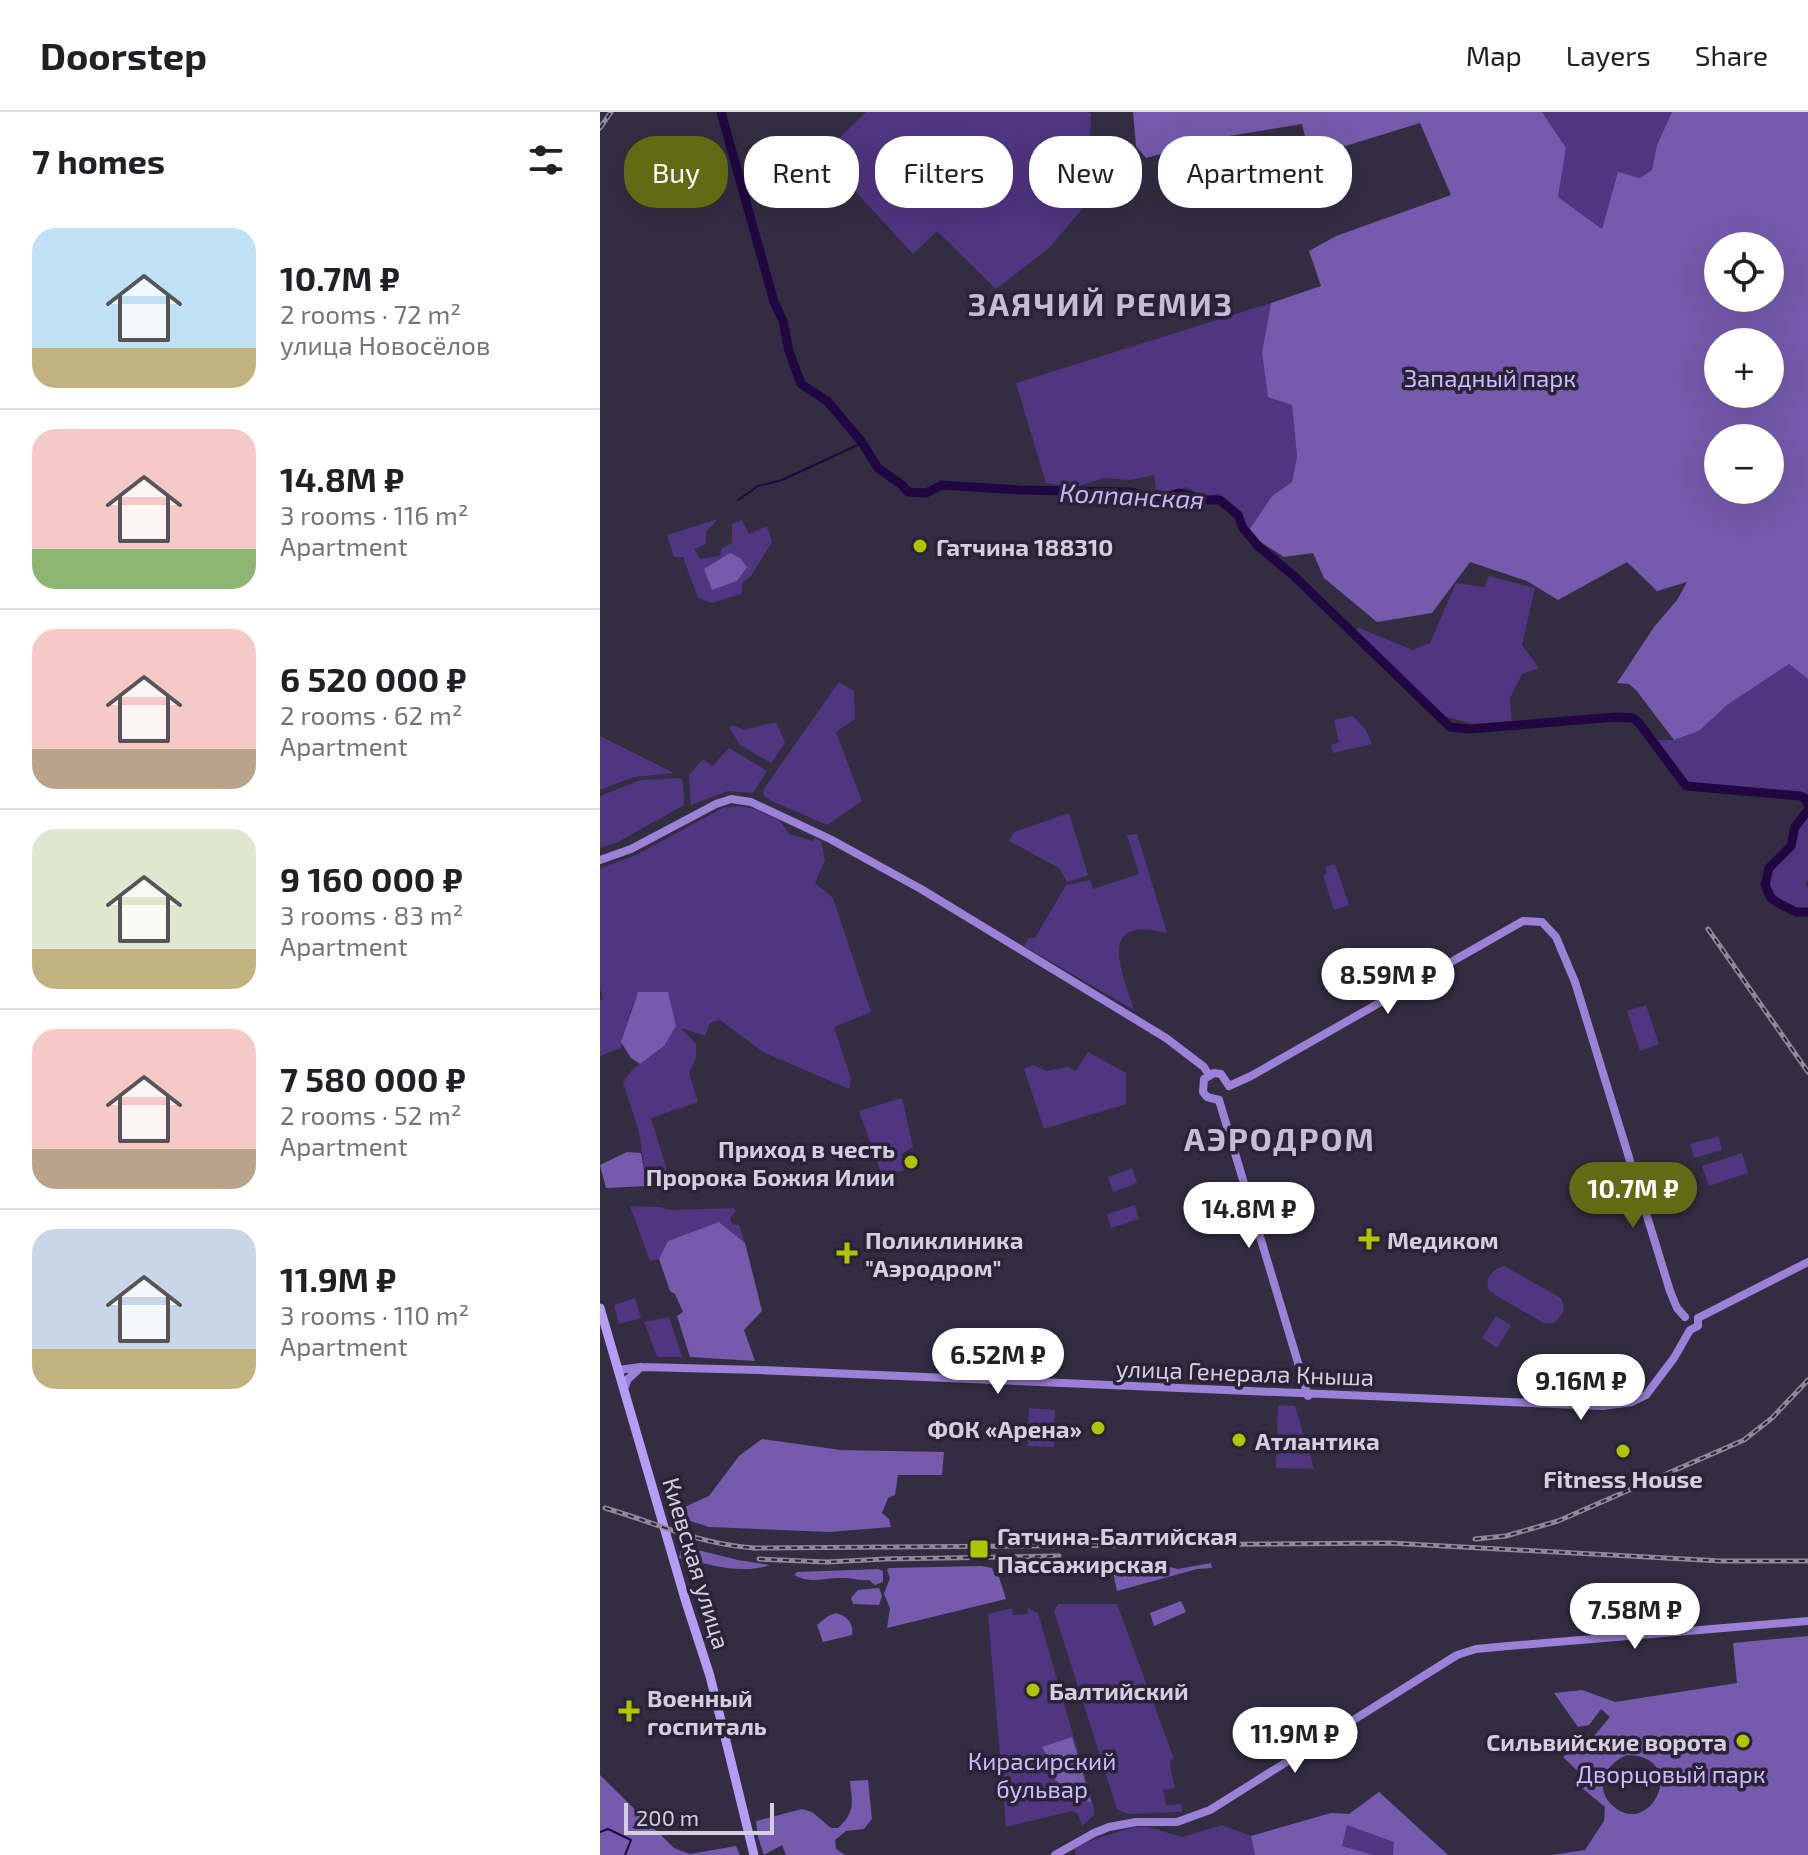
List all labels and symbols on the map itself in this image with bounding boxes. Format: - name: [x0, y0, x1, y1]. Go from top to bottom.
- district label: ЗАЯЧИЙ РЕМИЗ: [968, 284, 1234, 322]
- park label: Западный парк: [1404, 363, 1576, 392]
- water label: Колпанская: [1059, 476, 1205, 514]
- place label: Гатчина 188310: [936, 532, 1114, 561]
- marker: Гатчина 188310: [911, 537, 929, 555]
- pin: 8.59M ₽: [1314, 948, 1462, 1016]
- district label: АЭРОДРОМ: [1184, 1119, 1376, 1157]
- place label: Приход в честь Пророка Божия Илии: [646, 1134, 895, 1191]
- marker: Приход в честь Пророка Божия Илии: [902, 1153, 920, 1171]
- pin: 10.7M ₽: [1559, 1162, 1707, 1230]
- pin: 14.8M ₽: [1175, 1182, 1323, 1250]
- place label: Поликлиника "Аэродром": [865, 1225, 1023, 1282]
- place label: Медиком: [1387, 1225, 1499, 1254]
- marker: Медиком: [1358, 1228, 1380, 1250]
- marker: Поликлиника "Аэродром": [836, 1242, 858, 1264]
- pin: 6.52M ₽: [924, 1328, 1072, 1396]
- street label: улица Генерала Кныша: [1115, 1353, 1375, 1392]
- pin: 9.16M ₽: [1507, 1354, 1655, 1422]
- place label: ФОК «Арена»: [928, 1414, 1082, 1443]
- marker: ФОК «Арена»: [1089, 1419, 1107, 1437]
- place label: Атлантика: [1255, 1426, 1380, 1455]
- marker: Атлантика: [1230, 1431, 1248, 1449]
- marker: Fitness House: [1614, 1442, 1632, 1460]
- place label: Fitness House: [1543, 1464, 1703, 1493]
- street label: Киевская улица: [656, 1474, 737, 1653]
- place label: Гатчина-Балтийская Пассажирская: [997, 1521, 1238, 1578]
- marker: Гатчина-Балтийская Пассажирская: [968, 1538, 990, 1560]
- pin: 7.58M ₽: [1561, 1583, 1709, 1651]
- place label: Балтийский: [1049, 1676, 1189, 1705]
- marker: Балтийский: [1024, 1681, 1042, 1699]
- place label: Военный госпиталь: [647, 1683, 767, 1740]
- marker: Военный госпиталь: [618, 1700, 640, 1722]
- pin: 11.9M ₽: [1221, 1707, 1369, 1775]
- place label: Сильвийские ворота: [1486, 1727, 1727, 1756]
- marker: Сильвийские ворота: [1734, 1732, 1752, 1750]
- park label: Кирасирский бульвар: [968, 1746, 1116, 1804]
- park label: Дворцовый парк: [1576, 1759, 1766, 1788]
- scale bar: [624, 1799, 774, 1835]

